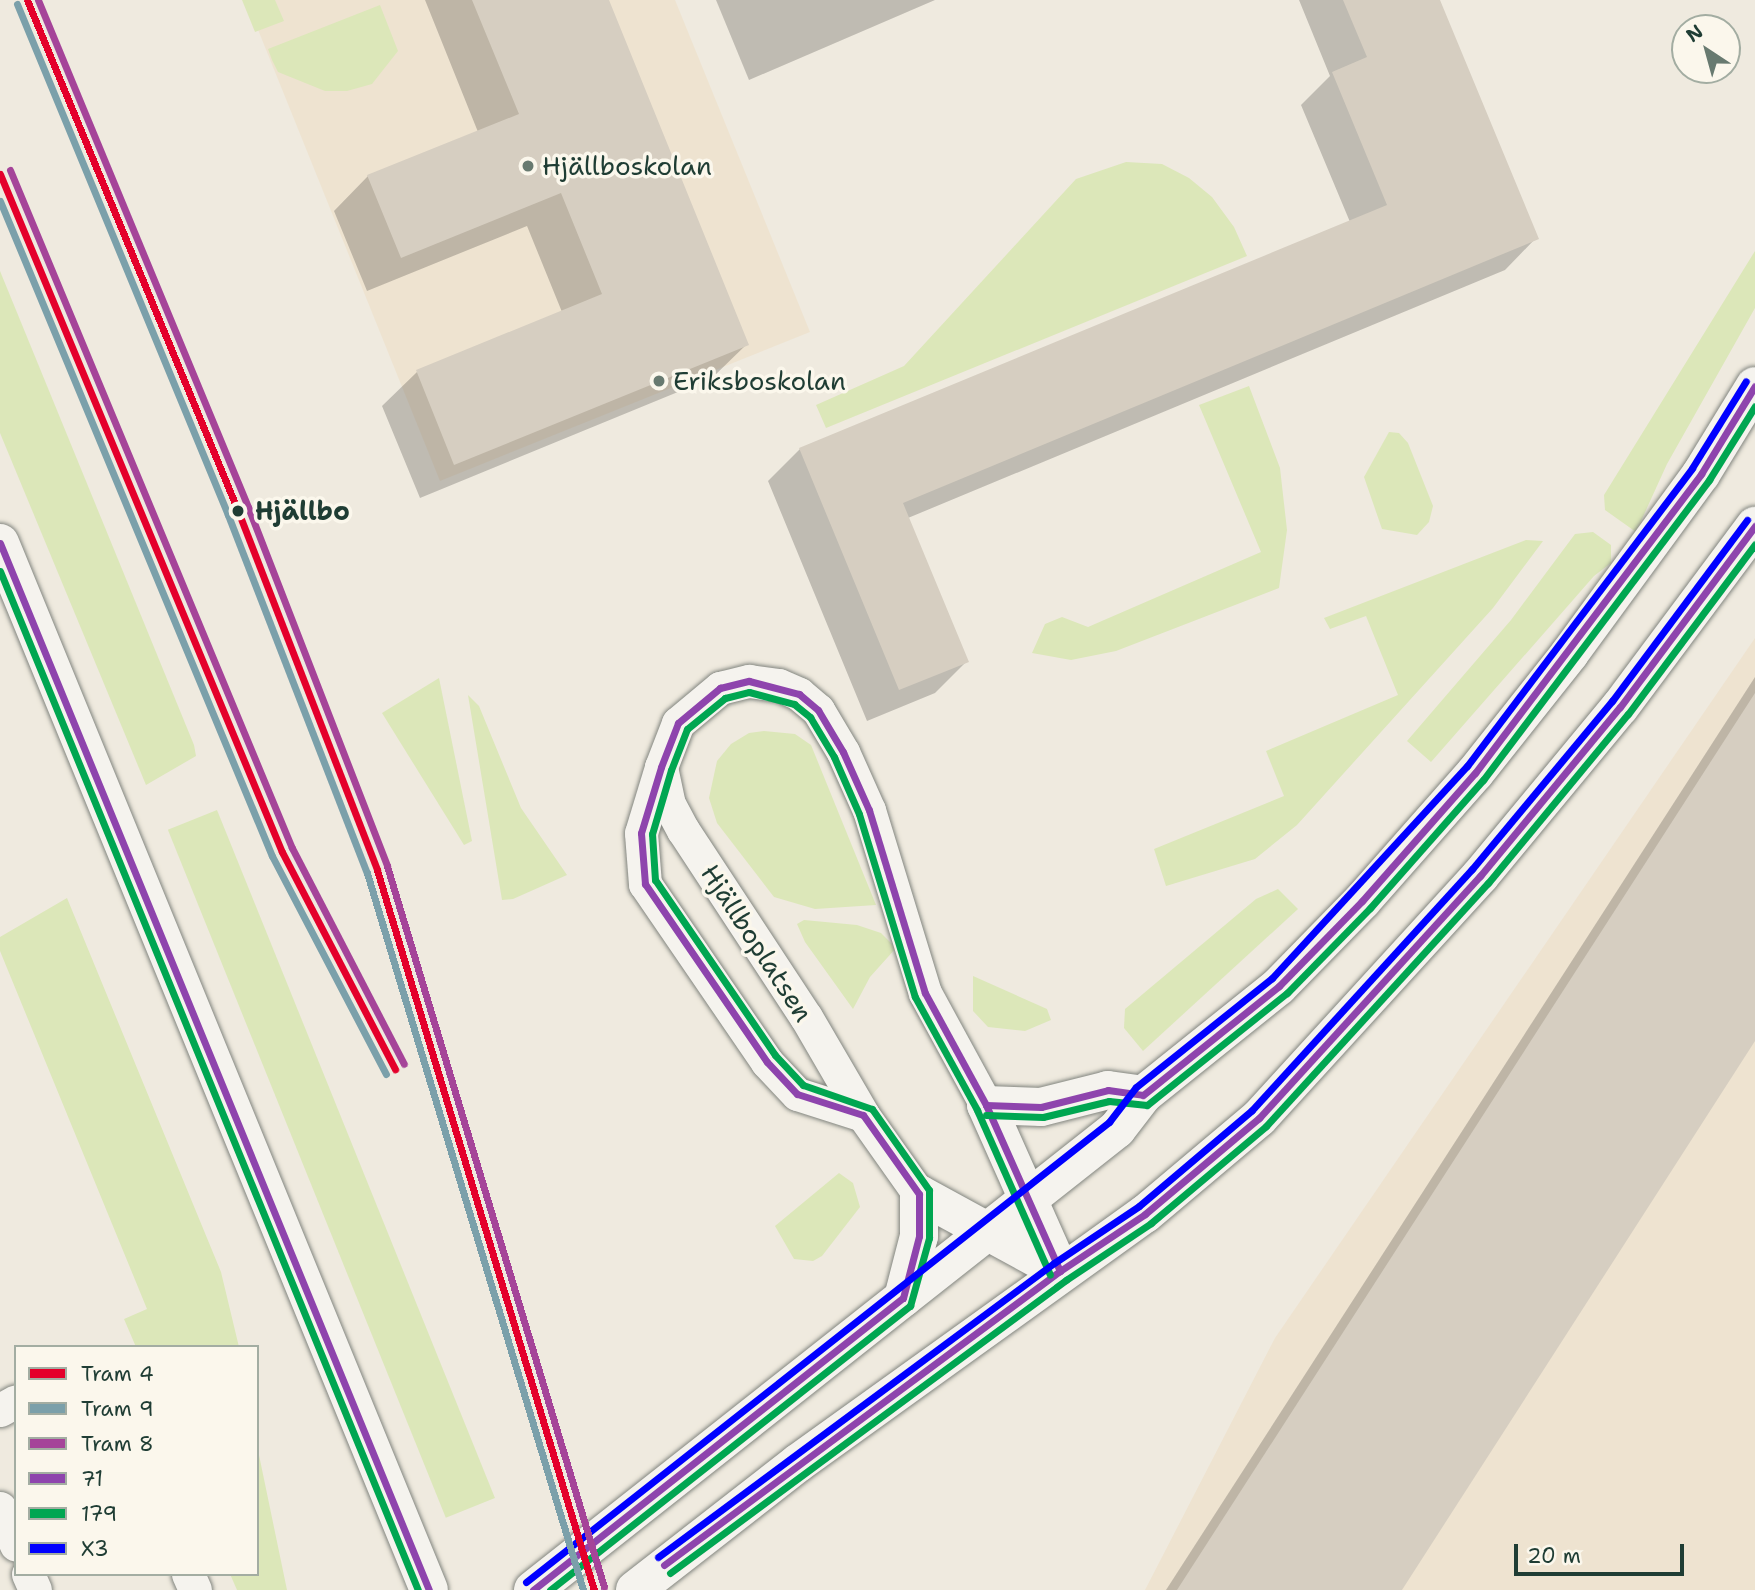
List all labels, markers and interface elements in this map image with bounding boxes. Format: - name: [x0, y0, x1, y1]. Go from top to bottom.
- north arrow: [1671, 14, 1741, 84]
- text: N: [1681, 19, 1708, 48]
- place label: Hjällboskolan: [542, 150, 712, 182]
- marker: Hjällboskolan: [520, 158, 536, 174]
- place label: Eriksboskolan: [673, 365, 846, 397]
- marker: Eriksboskolan: [651, 373, 667, 389]
- place label: Hjällbo: [255, 495, 350, 527]
- marker: Hjällbo: [227, 500, 249, 522]
- street label: Hjällboplatsen: [695, 859, 819, 1027]
- legend: [14, 1345, 259, 1576]
- text: Tram 4: [81, 1360, 154, 1388]
- text: Tram 9: [81, 1395, 154, 1423]
- text: Tram 8: [81, 1430, 154, 1458]
- text: 71: [81, 1465, 103, 1493]
- text: 179: [81, 1500, 117, 1528]
- scale bar: [1517, 1530, 1687, 1574]
- text: X3: [81, 1535, 109, 1563]
- text: 20 m: [1527, 1542, 1581, 1570]

